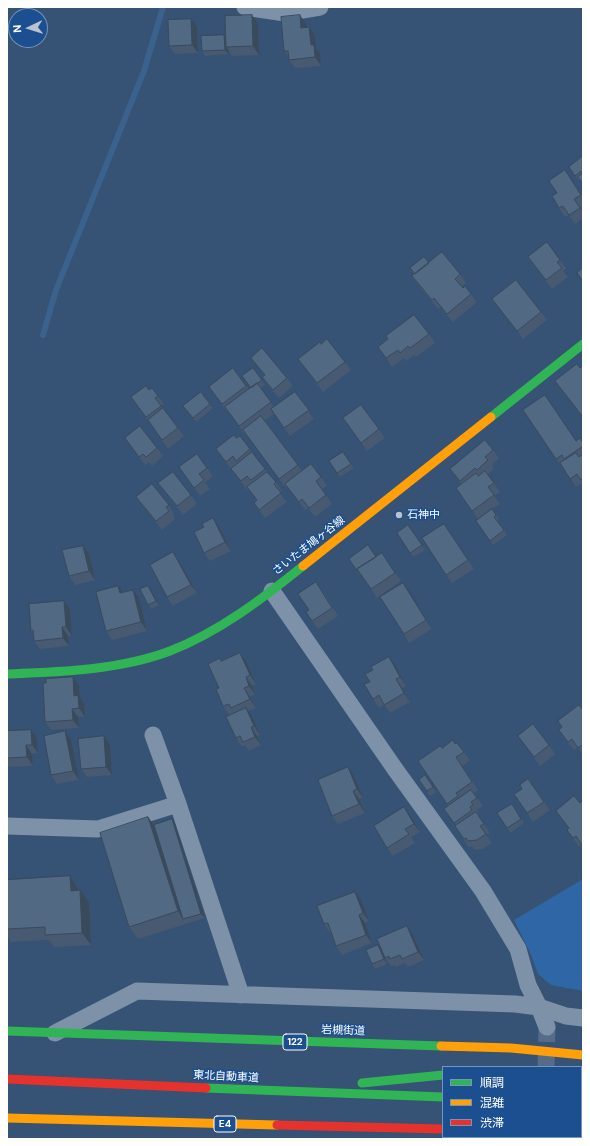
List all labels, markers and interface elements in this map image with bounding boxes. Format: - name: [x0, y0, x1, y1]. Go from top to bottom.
- north arrow: [8, 8, 48, 48]
- text: N: [10, 24, 24, 33]
- place label: 石神中: [407, 508, 440, 522]
- marker: 石神中: [394, 510, 404, 520]
- street label: さいたま鳩ヶ谷線: [270, 514, 348, 578]
- street label: 岩槻街道: [321, 1024, 365, 1038]
- road number: 122: [283, 1034, 307, 1050]
- legend: [442, 1066, 582, 1138]
- street label: 東北自動車道: [193, 1069, 259, 1085]
- text: 順調: [480, 1075, 504, 1091]
- text: 混雑: [480, 1095, 504, 1111]
- text: 渋滞: [480, 1115, 504, 1131]
- road number: E4: [214, 1116, 236, 1132]

